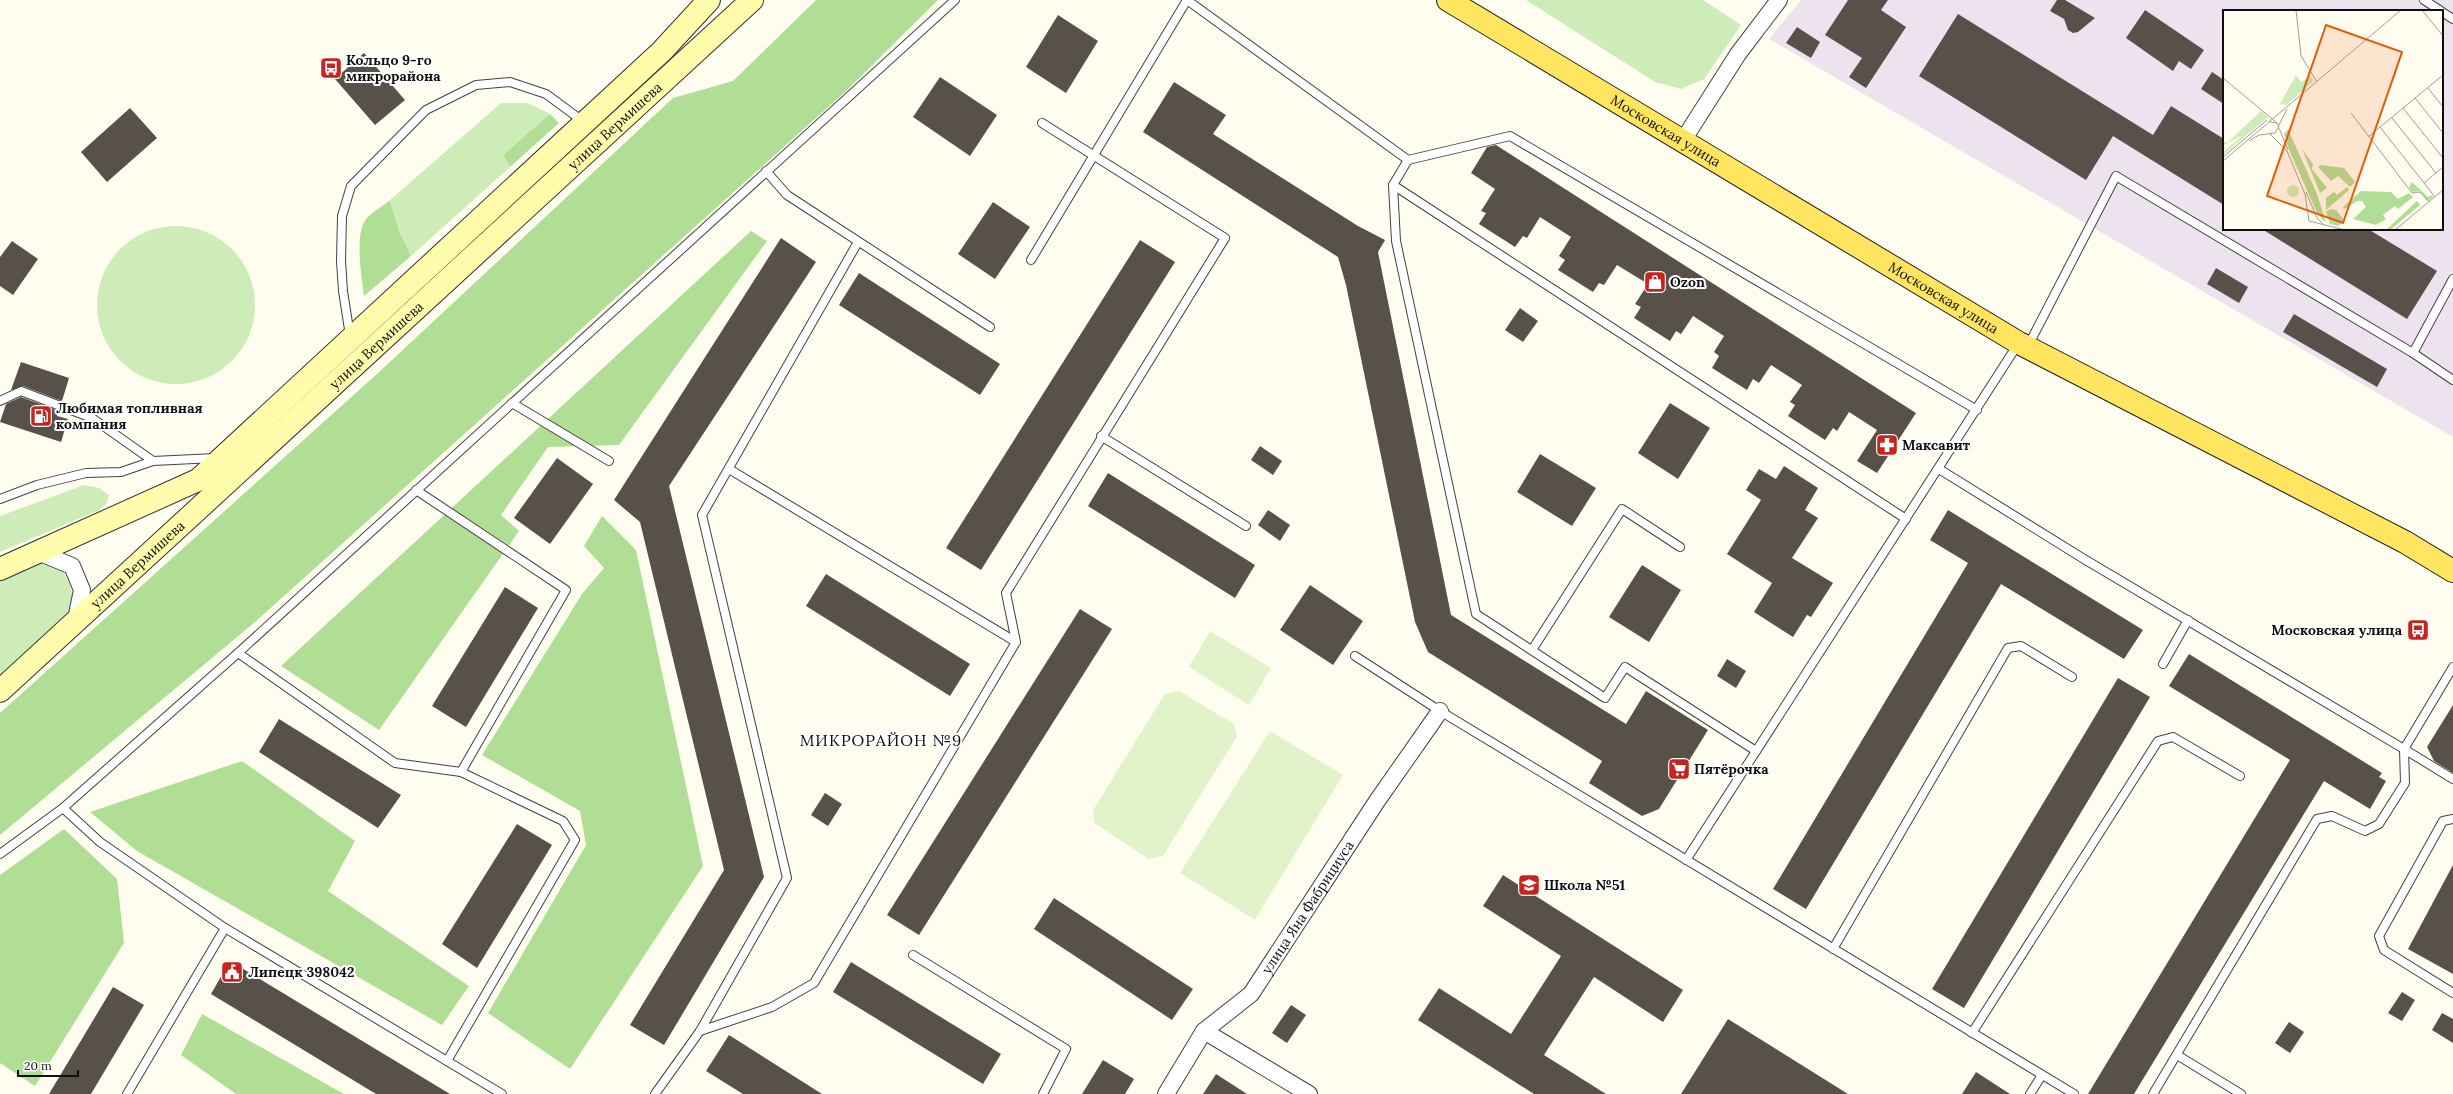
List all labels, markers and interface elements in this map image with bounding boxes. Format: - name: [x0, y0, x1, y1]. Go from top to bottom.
- inset map: [2223, 10, 2443, 230]
- place label: Кольцо 9-го микрорайона: [346, 51, 441, 85]
- bus stop icon: Кольцо 9-го микрорайона: [318, 55, 344, 81]
- street label: улица Вермишева: [564, 78, 666, 174]
- street label: Московская улица: [1607, 91, 1724, 171]
- street label: Московская улица: [1885, 258, 2002, 338]
- shop icon: Ozon: [1642, 269, 1668, 295]
- place label: Ozon: [1670, 273, 1705, 291]
- street label: улица Вермишева: [325, 298, 427, 393]
- place label: Любимая топливная компания: [56, 399, 203, 433]
- fuel station icon: Любимая топливная компания: [28, 403, 54, 429]
- pharmacy icon: Максавит: [1874, 432, 1900, 458]
- place label: Максавит: [1902, 436, 1971, 454]
- street label: улица Вермишева: [87, 517, 189, 612]
- bus stop icon: Московская улица: [2405, 617, 2431, 643]
- place label: Московская улица: [2271, 621, 2403, 639]
- district label: МИКРОРАЙОН №9: [800, 730, 962, 750]
- supermarket icon: Пятёрочка: [1666, 756, 1692, 782]
- place label: Пятёрочка: [1694, 760, 1769, 778]
- street label: улица Яна Фабрициуса: [1258, 837, 1358, 977]
- school or university icon: Школа №51: [1516, 872, 1542, 898]
- place label: Школа №51: [1544, 876, 1626, 894]
- public building icon: Липецк 398042: [219, 959, 245, 985]
- place label: Липецк 398042: [248, 963, 354, 981]
- scale bar: [18, 1052, 78, 1078]
- text: 20 m: [24, 1058, 52, 1073]

